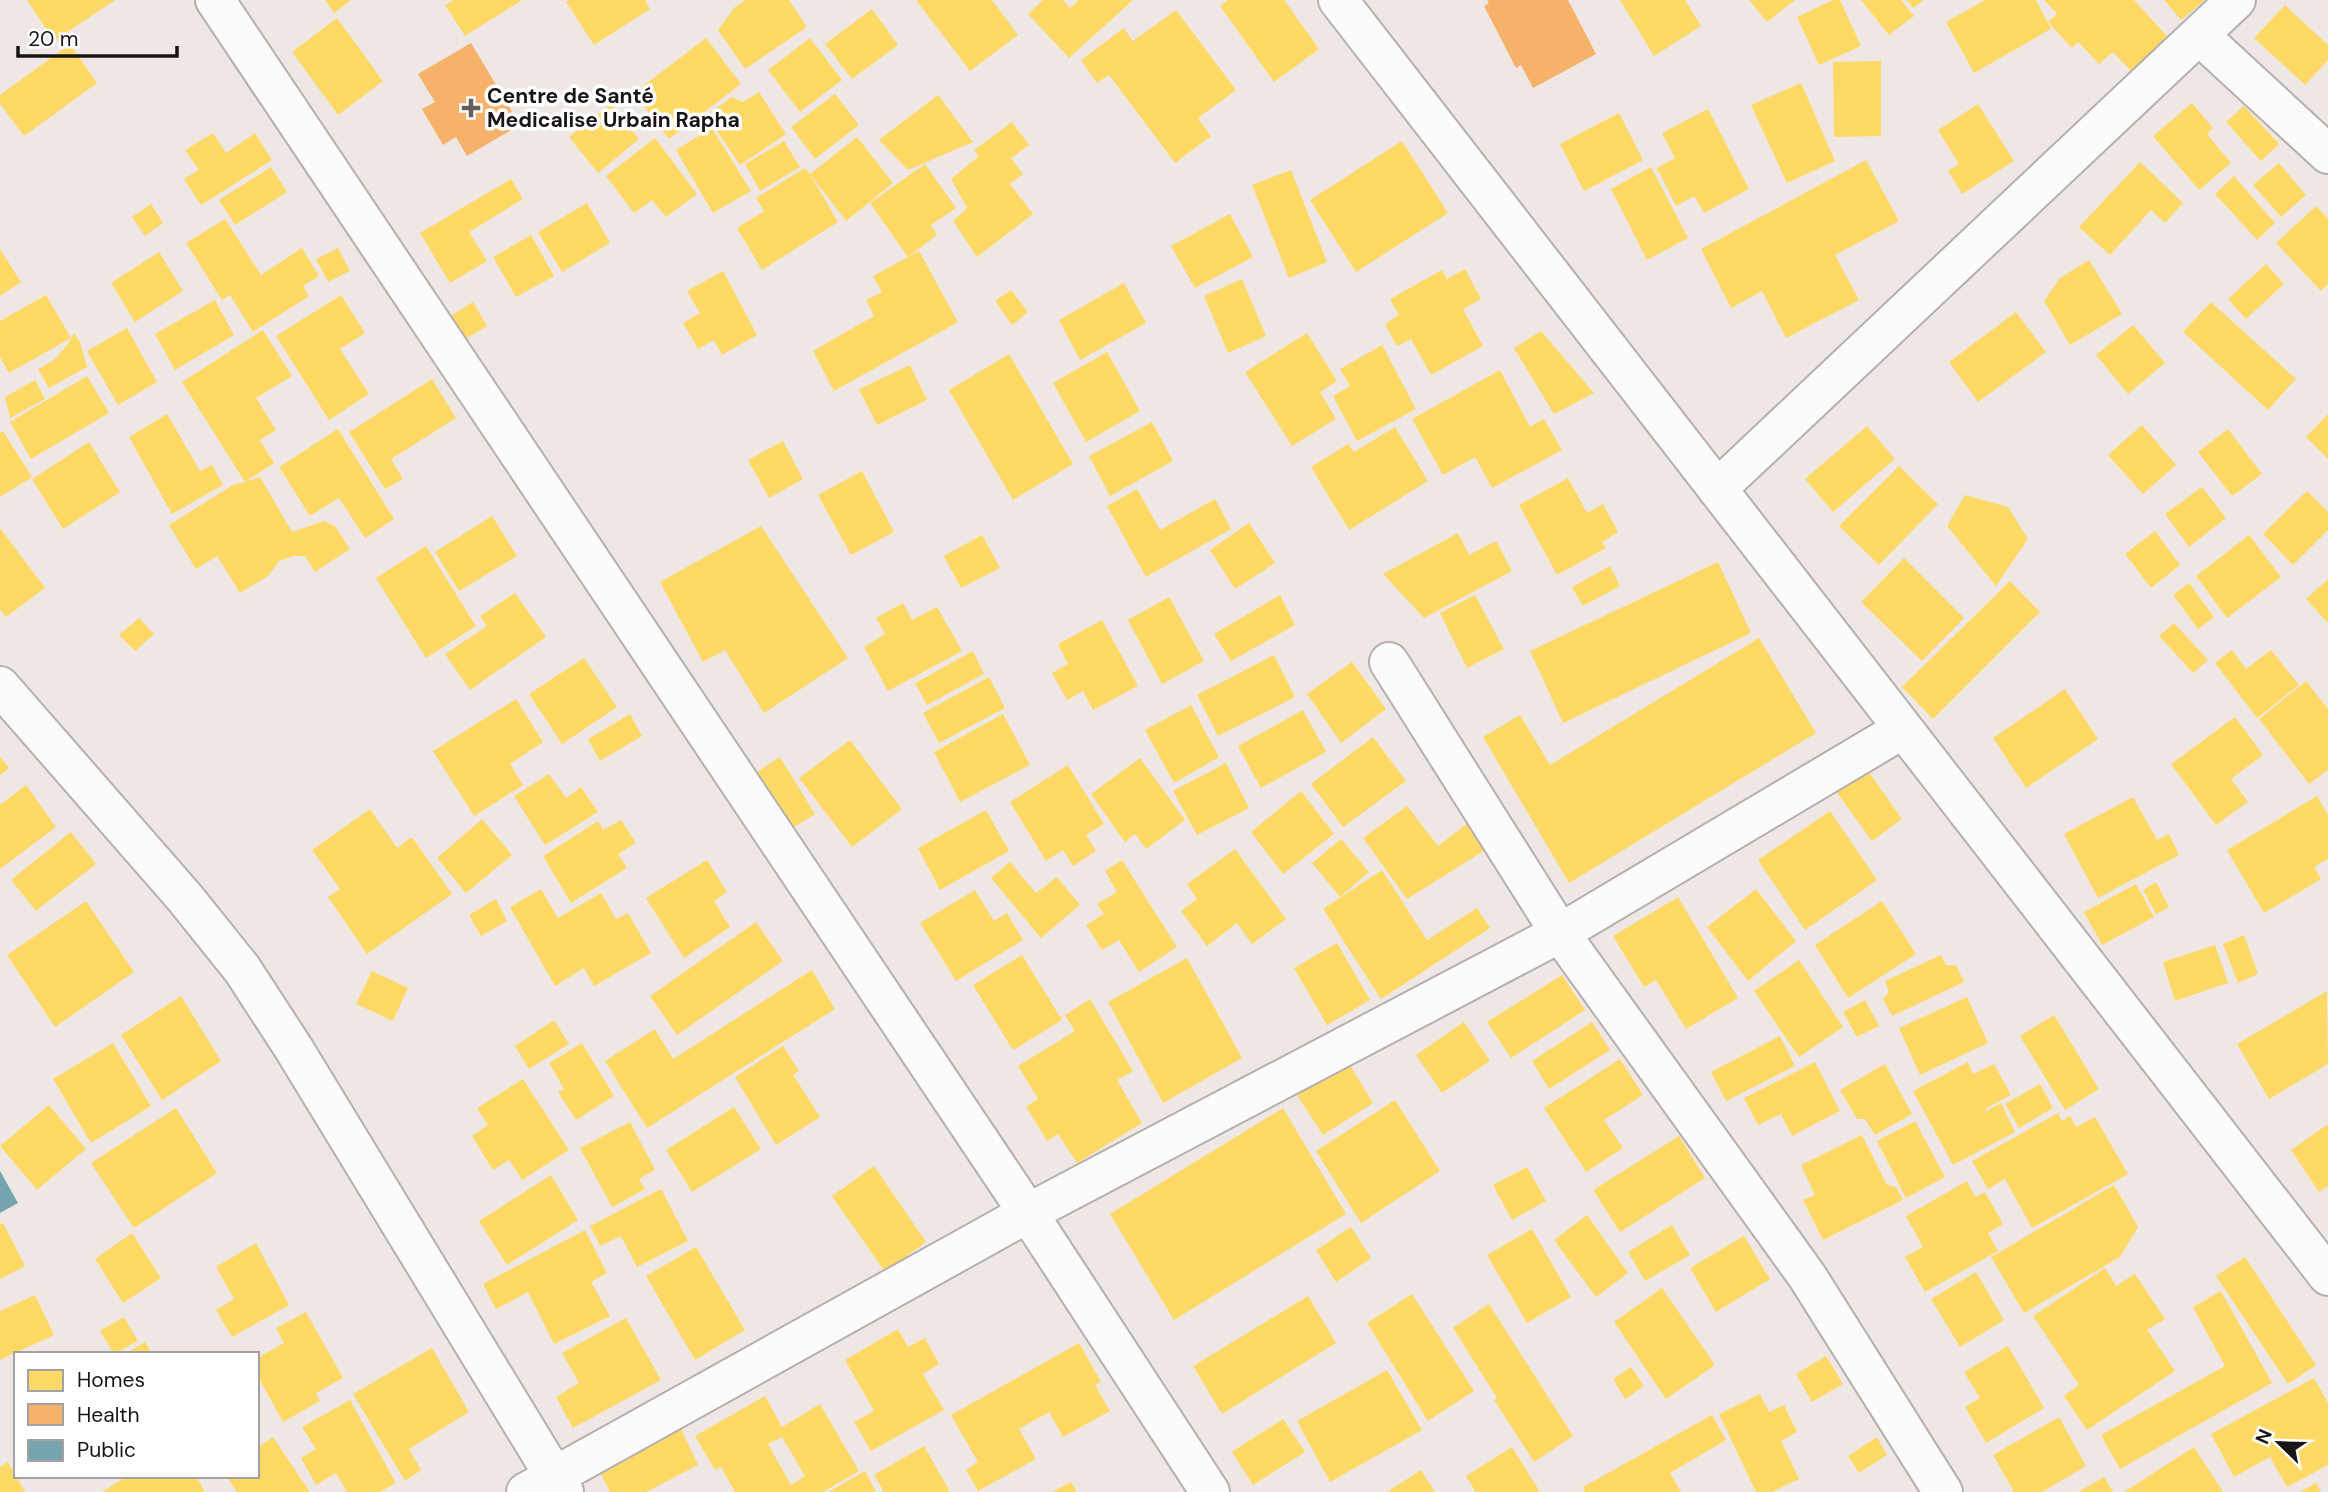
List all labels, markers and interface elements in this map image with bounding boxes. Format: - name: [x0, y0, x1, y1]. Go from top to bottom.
- scale bar: [18, 14, 177, 58]
- text: 20 m: [28, 25, 79, 53]
- place label: Centre de Santé Medicalise Urbain Rapha: [487, 82, 740, 134]
- marker: Centre de Santé Medicalise Urbain Rapha: [461, 98, 481, 118]
- legend: [14, 1352, 259, 1478]
- text: Homes: [77, 1366, 145, 1394]
- text: Health: [77, 1401, 140, 1429]
- north arrow: [2244, 1408, 2314, 1478]
- text: N: [2250, 1425, 2278, 1448]
- text: Public: [77, 1436, 136, 1464]

